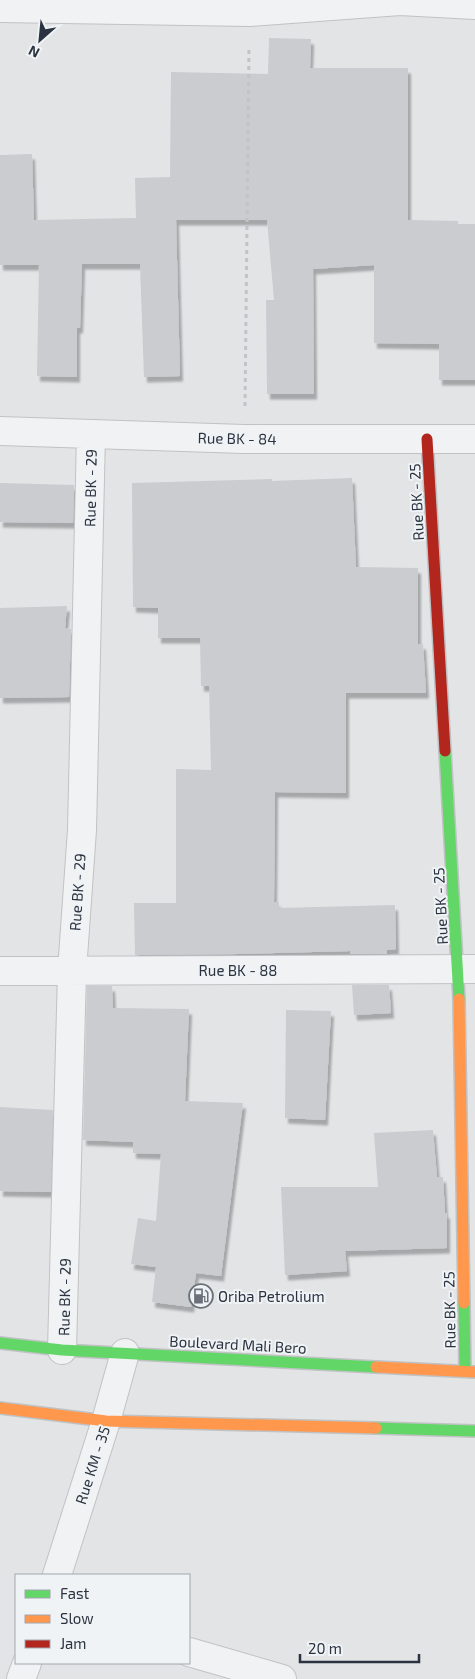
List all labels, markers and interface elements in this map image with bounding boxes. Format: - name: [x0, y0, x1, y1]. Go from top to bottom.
- north arrow: [15, 15, 65, 65]
- text: N: [26, 42, 42, 62]
- street label: Rue BK - 84: [197, 428, 277, 448]
- street label: Rue BK - 29: [80, 449, 100, 527]
- street label: Rue BK - 25: [405, 463, 427, 541]
- street label: Rue BK - 29: [65, 853, 89, 931]
- street label: Rue BK - 25: [429, 867, 451, 945]
- street label: Rue BK - 88: [199, 961, 277, 979]
- street label: Rue BK - 29: [54, 1258, 74, 1336]
- street label: Rue BK - 25: [439, 1271, 459, 1349]
- fuel station icon: Oriba Petrolium: [188, 1283, 214, 1309]
- place label: Oriba Petrolium: [218, 1287, 325, 1305]
- street label: Boulevard Mali Bero: [169, 1331, 307, 1357]
- street label: Rue KM - 35: [71, 1424, 113, 1506]
- legend: [15, 1574, 190, 1664]
- text: Fast: [60, 1584, 90, 1602]
- text: Slow: [60, 1609, 94, 1627]
- scale bar: [300, 1632, 419, 1664]
- text: Jam: [60, 1634, 86, 1652]
- text: 20 m: [308, 1639, 342, 1657]

